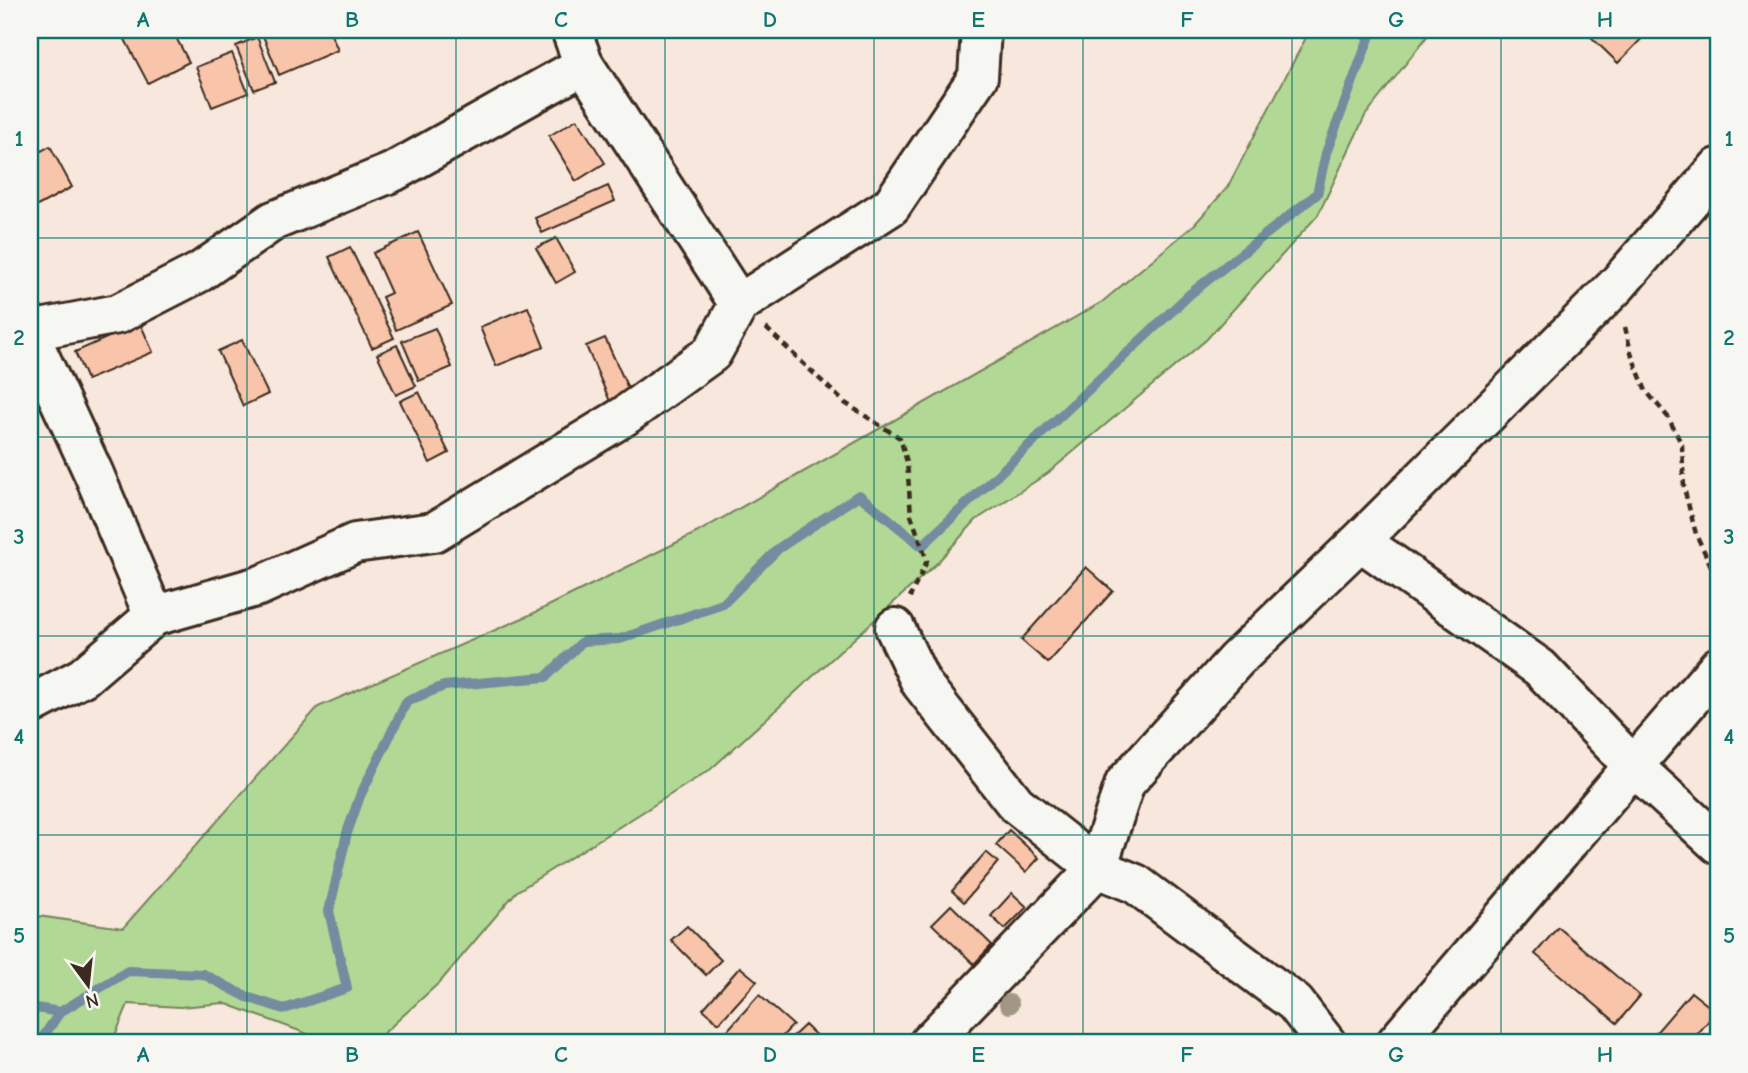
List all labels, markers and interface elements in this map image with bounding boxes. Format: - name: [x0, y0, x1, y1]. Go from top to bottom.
- text: A: [137, 6, 150, 33]
- text: B: [345, 6, 359, 33]
- text: C: [554, 6, 568, 33]
- text: D: [763, 6, 777, 33]
- text: E: [971, 6, 985, 33]
- text: F: [1180, 6, 1194, 33]
- text: G: [1388, 6, 1404, 33]
- text: H: [1597, 6, 1613, 33]
- text: 1: [14, 125, 24, 152]
- text: 1: [1724, 125, 1734, 152]
- text: 2: [13, 324, 25, 351]
- text: 2: [1723, 324, 1735, 351]
- text: 3: [13, 523, 25, 550]
- text: 3: [1723, 523, 1735, 550]
- text: 4: [14, 723, 25, 750]
- text: 4: [1724, 723, 1735, 750]
- text: 5: [13, 922, 25, 949]
- text: 5: [1723, 922, 1735, 949]
- north arrow: [52, 950, 122, 1020]
- text: N: [83, 988, 101, 1013]
- text: A: [137, 1041, 150, 1068]
- text: B: [345, 1041, 359, 1068]
- text: C: [554, 1041, 568, 1068]
- text: D: [763, 1041, 777, 1068]
- text: E: [971, 1041, 985, 1068]
- text: F: [1180, 1041, 1194, 1068]
- text: G: [1388, 1041, 1404, 1068]
- text: H: [1597, 1041, 1613, 1068]

